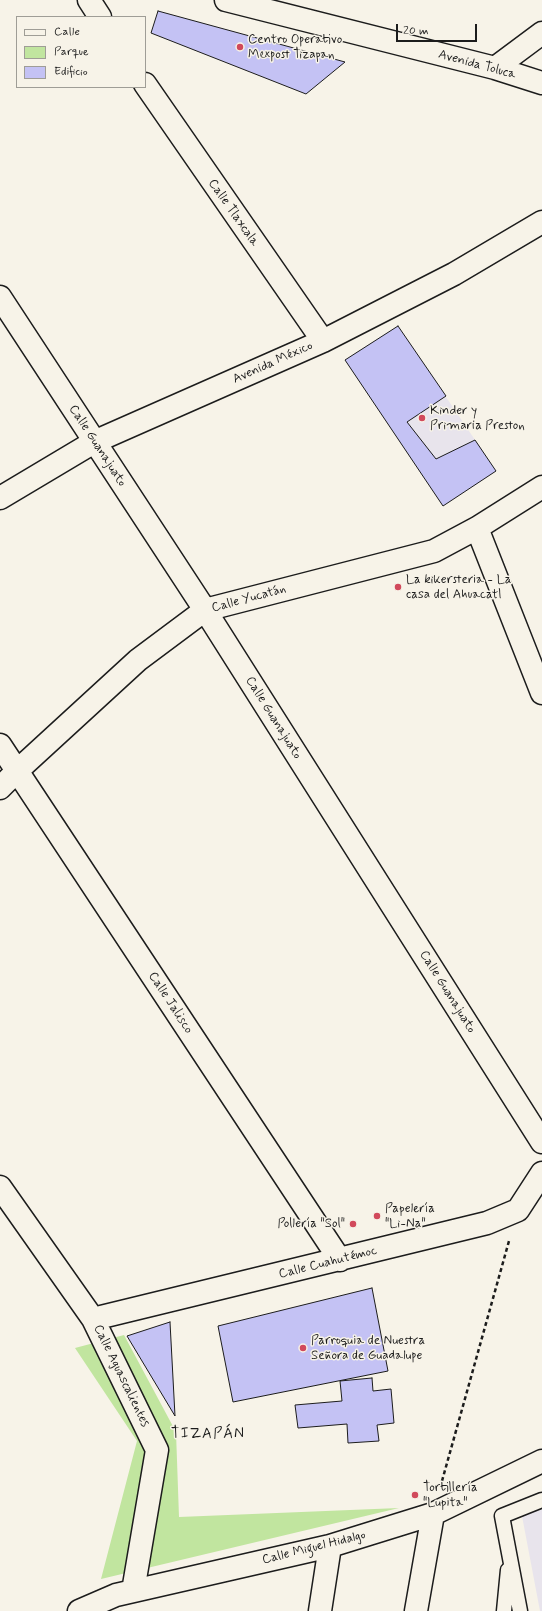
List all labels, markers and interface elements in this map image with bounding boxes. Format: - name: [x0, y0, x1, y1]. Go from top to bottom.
- legend: [16, 16, 146, 88]
- scale bar: [398, 16, 479, 42]
- text: 20 m: [403, 23, 429, 39]
- text: Calle: [54, 24, 80, 40]
- place label: Centro Operativo Mexpost Tizapan: [248, 32, 342, 63]
- marker: Centro Operativo Mexpost Tizapan: [235, 42, 245, 52]
- text: Parque: [54, 44, 89, 60]
- street label: Avenida Toluca: [437, 47, 517, 83]
- text: Edificio: [54, 64, 88, 80]
- street label: Calle Tlaxcala: [204, 176, 262, 250]
- street label: Avenida México: [231, 338, 315, 388]
- street label: Calle Guanajuato: [65, 402, 129, 490]
- place label: Kinder y Primaria Preston: [430, 403, 525, 434]
- marker: Kinder y Primaria Preston: [417, 413, 427, 423]
- place label: La kikersteria - La casa del Ahuacatl: [406, 572, 511, 603]
- street label: Calle Yucatán: [210, 582, 288, 616]
- marker: La kikersteria - La casa del Ahuacatl: [393, 582, 403, 592]
- street label: Calle Guanajuato: [241, 674, 305, 762]
- street label: Calle Guanajuato: [415, 948, 479, 1036]
- street label: Calle Jalisco: [144, 969, 196, 1037]
- place label: Papelería "Li-Na": [385, 1201, 435, 1232]
- marker: Papelería "Li-Na": [372, 1211, 382, 1221]
- place label: Pollería "Sol": [277, 1216, 345, 1232]
- marker: Pollería "Sol": [348, 1219, 358, 1229]
- street label: Calle Cuahutémoc: [277, 1243, 379, 1283]
- street label: Calle Aguascalientes: [89, 1322, 153, 1430]
- place label: Parroquia de Nuestra Señora de Guadalupe: [311, 1333, 425, 1364]
- marker: Parroquia de Nuestra Señora de Guadalupe: [298, 1343, 308, 1353]
- district label: TIZAPÁN: [172, 1426, 244, 1444]
- place label: Tortillería "Lupita": [423, 1480, 478, 1511]
- marker: Tortillería "Lupita": [410, 1490, 420, 1500]
- street label: Calle Miguel Hidalgo: [261, 1528, 367, 1568]

